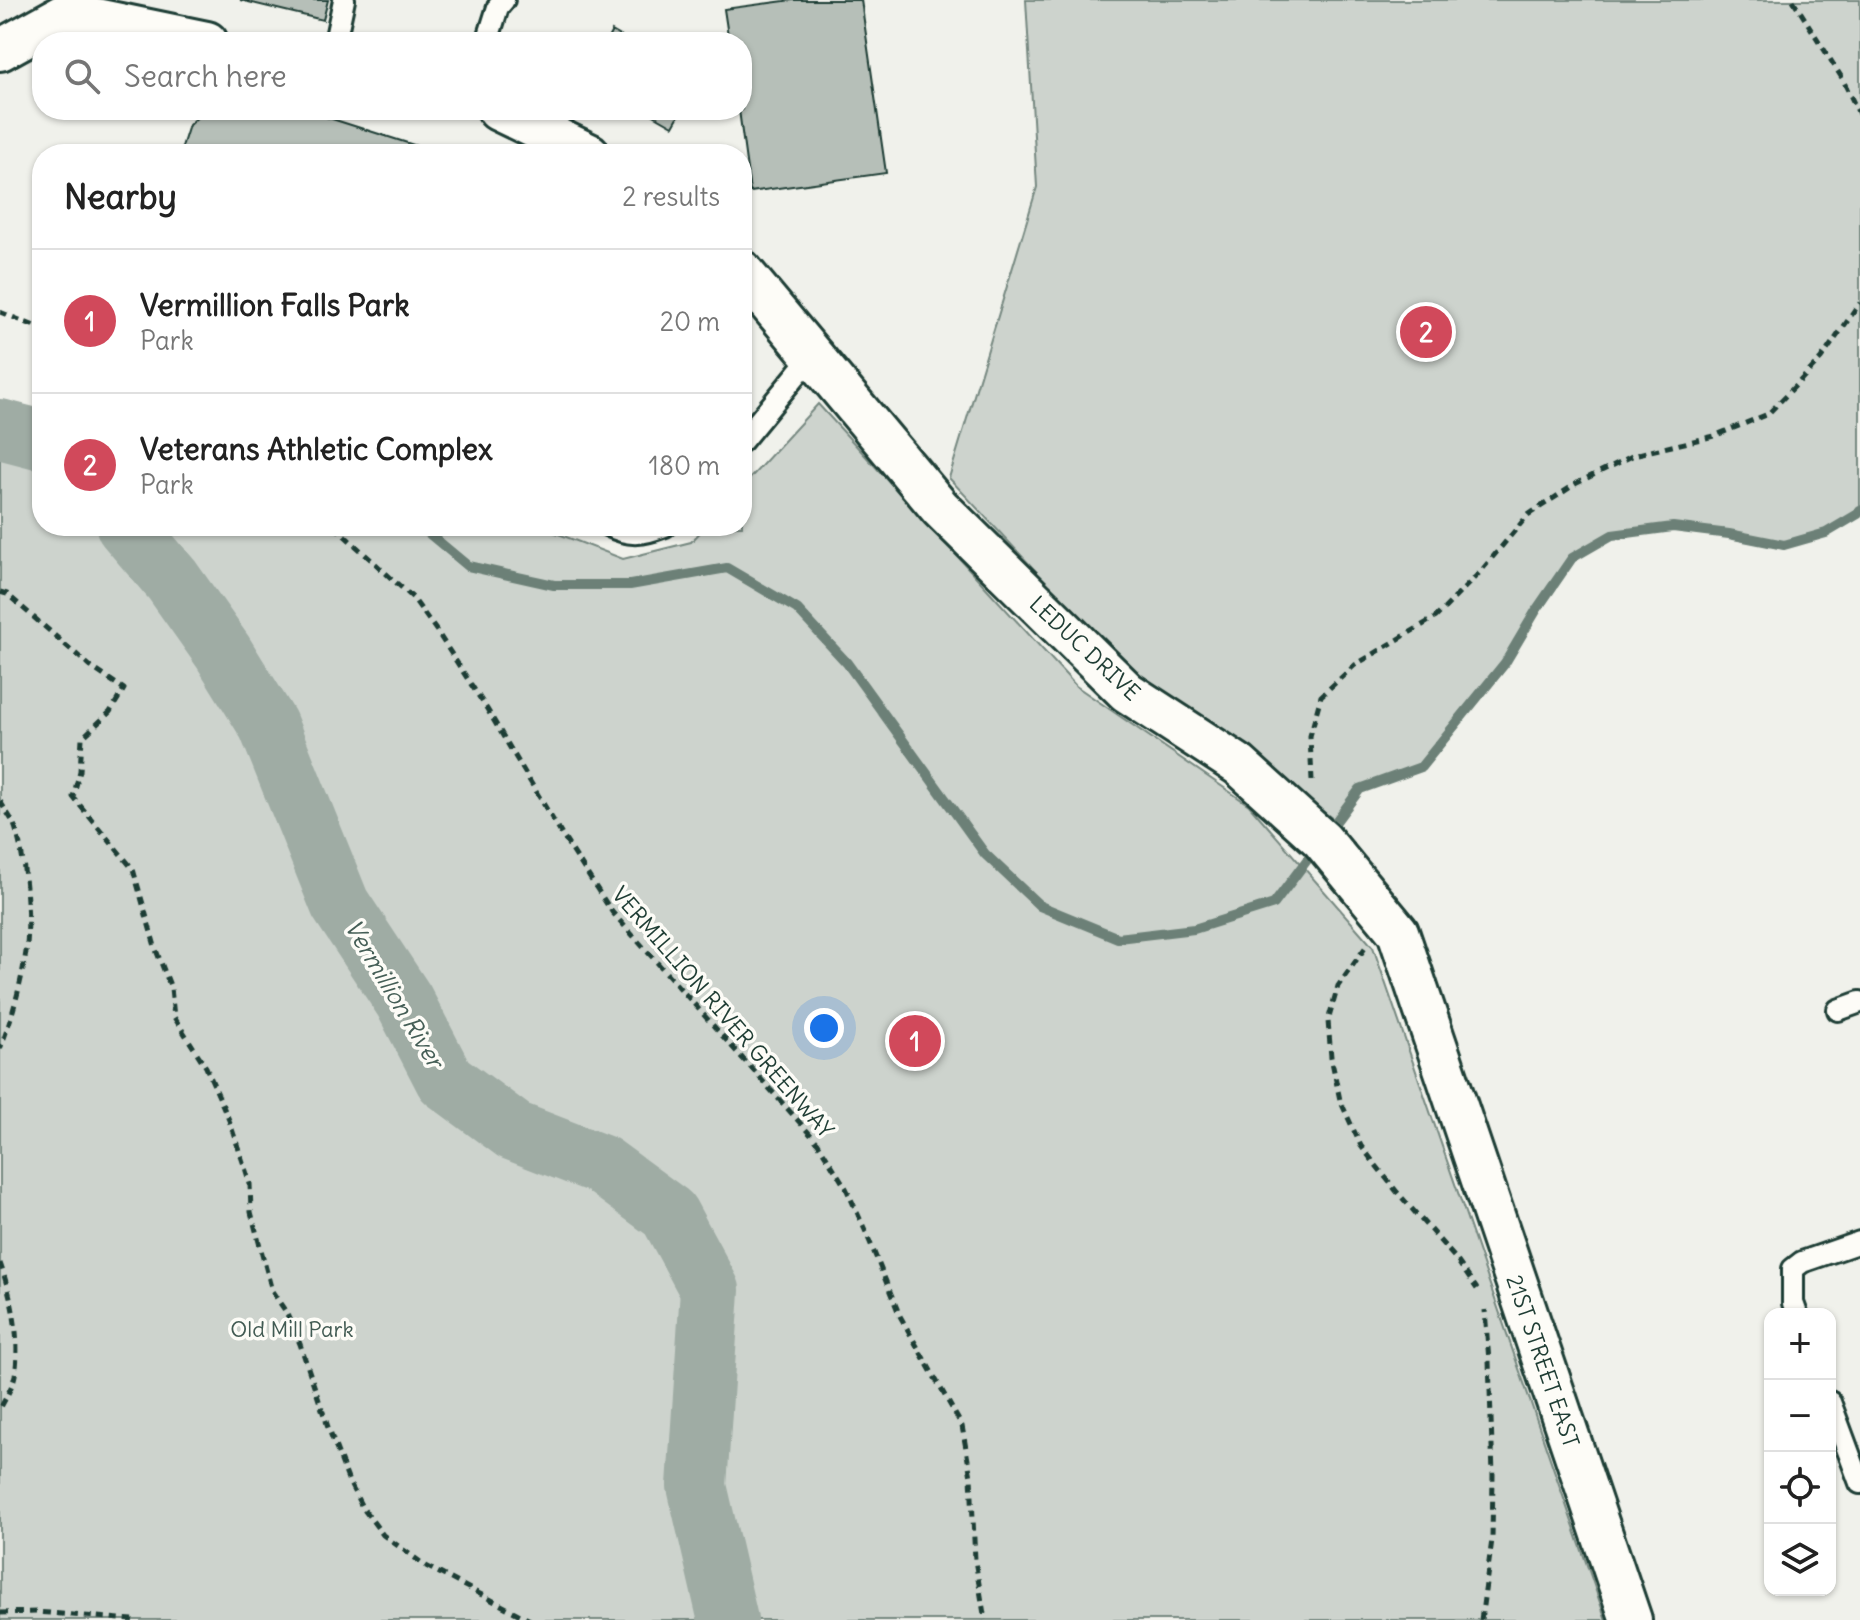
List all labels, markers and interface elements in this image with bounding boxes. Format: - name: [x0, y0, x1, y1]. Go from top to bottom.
- search box: [32, 32, 752, 120]
- icon: search: [60, 54, 104, 98]
- text: Search here: [124, 57, 287, 95]
- text: Nearby: [64, 175, 177, 218]
- text: 2 results: [622, 180, 720, 213]
- text: Vermillion Falls Park: [140, 286, 409, 324]
- pin: 2: [1400, 302, 1452, 362]
- text: 1: [85, 305, 95, 338]
- text: 20 m: [660, 305, 720, 338]
- text: Park: [140, 324, 194, 357]
- text: Veterans Athletic Complex: [140, 430, 493, 468]
- text: 2: [83, 449, 97, 482]
- text: 180 m: [649, 449, 720, 482]
- text: Park: [140, 468, 194, 501]
- street label: LEDUC DRIVE: [1024, 590, 1146, 706]
- street label: VERMILLION RIVER GREENWAY: [606, 881, 840, 1143]
- water label: Vermillion River: [339, 914, 452, 1076]
- your location: [804, 1008, 844, 1048]
- pin: 1: [889, 1011, 941, 1071]
- street label: 21ST STREET EAST: [1500, 1271, 1586, 1451]
- map controls: [1764, 1308, 1836, 1596]
- button: +: [1764, 1308, 1836, 1380]
- park label: Old Mill Park: [230, 1315, 354, 1343]
- button: −: [1764, 1380, 1836, 1452]
- button: locate: [1764, 1452, 1836, 1524]
- button: layers: [1764, 1524, 1836, 1596]

